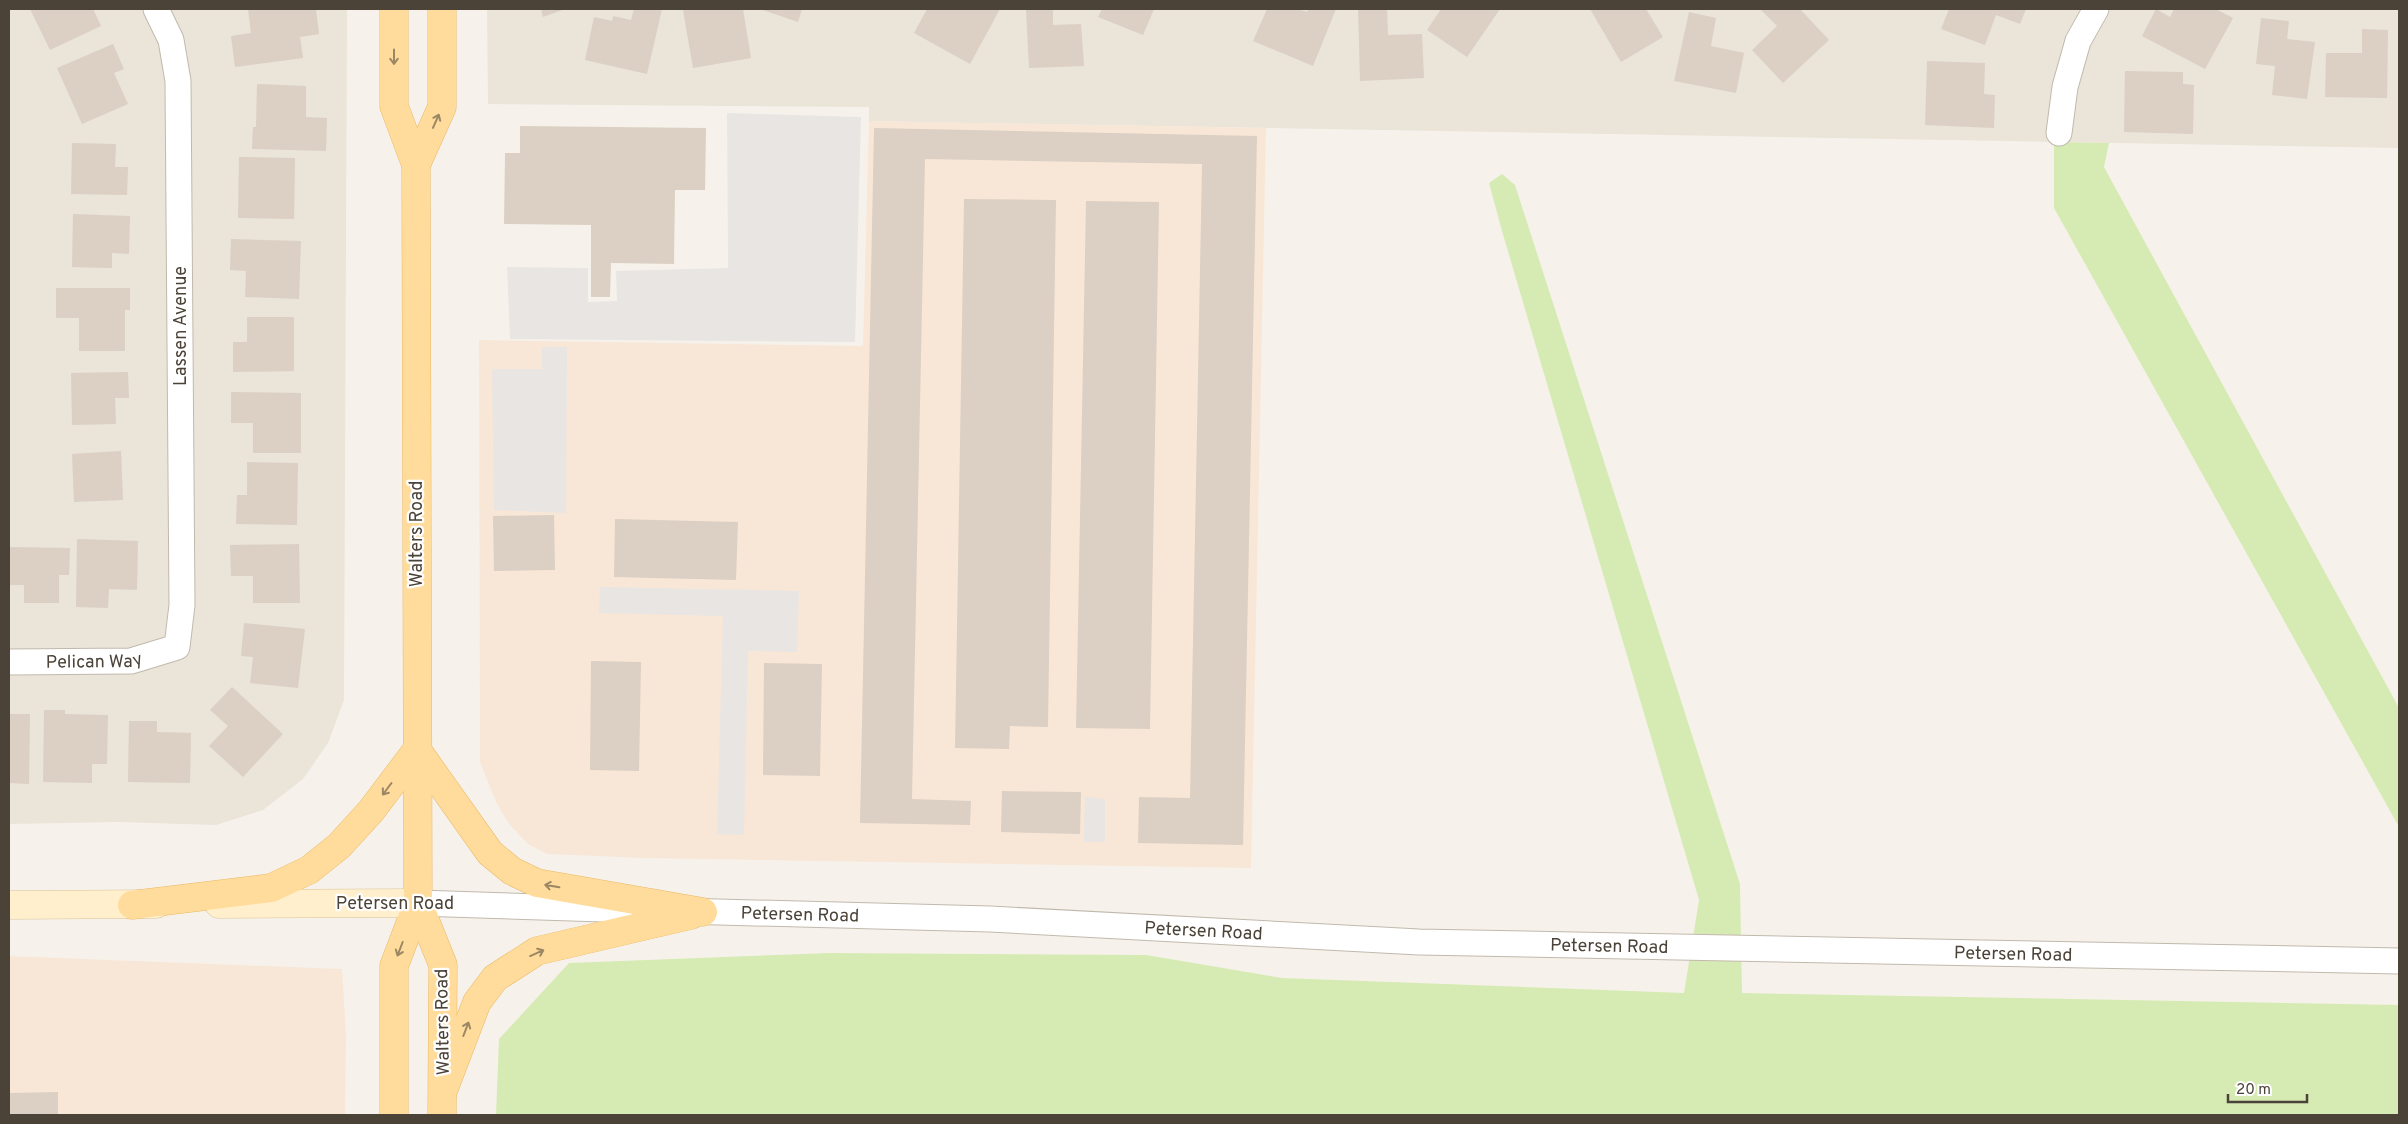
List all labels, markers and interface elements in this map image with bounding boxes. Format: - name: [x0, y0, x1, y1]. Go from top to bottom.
- one-way arrow: [389, 49, 399, 65]
- one-way arrow: [432, 114, 441, 129]
- street label: Lassen Avenue: [170, 266, 193, 386]
- street label: Walters Road: [406, 481, 429, 587]
- street label: Pelican Way: [46, 648, 146, 675]
- one-way arrow: [382, 782, 393, 795]
- one-way arrow: [544, 880, 560, 890]
- street label: Petersen Road: [336, 893, 454, 916]
- street label: Petersen Road: [740, 903, 859, 929]
- street label: Petersen Road: [1144, 917, 1263, 947]
- street label: Petersen Road: [1550, 935, 1669, 960]
- one-way arrow: [395, 941, 404, 956]
- street label: Petersen Road: [1954, 942, 2073, 968]
- one-way arrow: [529, 947, 544, 957]
- street label: Walters Road: [431, 969, 456, 1075]
- one-way arrow: [462, 1022, 471, 1037]
- scale bar: [2228, 1072, 2307, 1104]
- text: 20 m: [2236, 1081, 2271, 1100]

